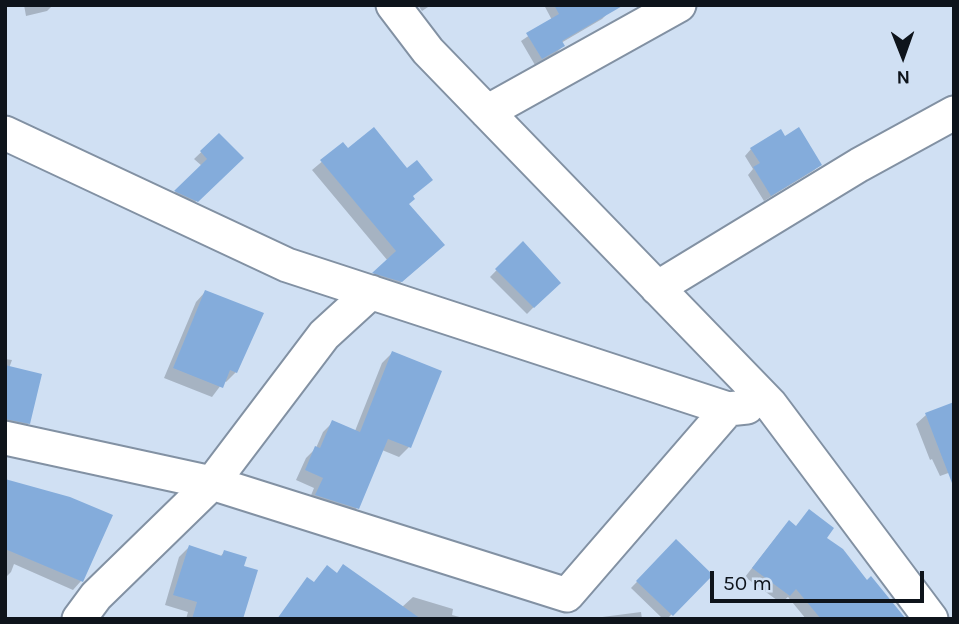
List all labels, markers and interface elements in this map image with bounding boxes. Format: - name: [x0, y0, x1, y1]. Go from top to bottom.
- north arrow: [868, 21, 938, 91]
- text: N: [896, 66, 910, 88]
- scale bar: [714, 558, 928, 602]
- text: 50 m: [723, 571, 772, 595]

